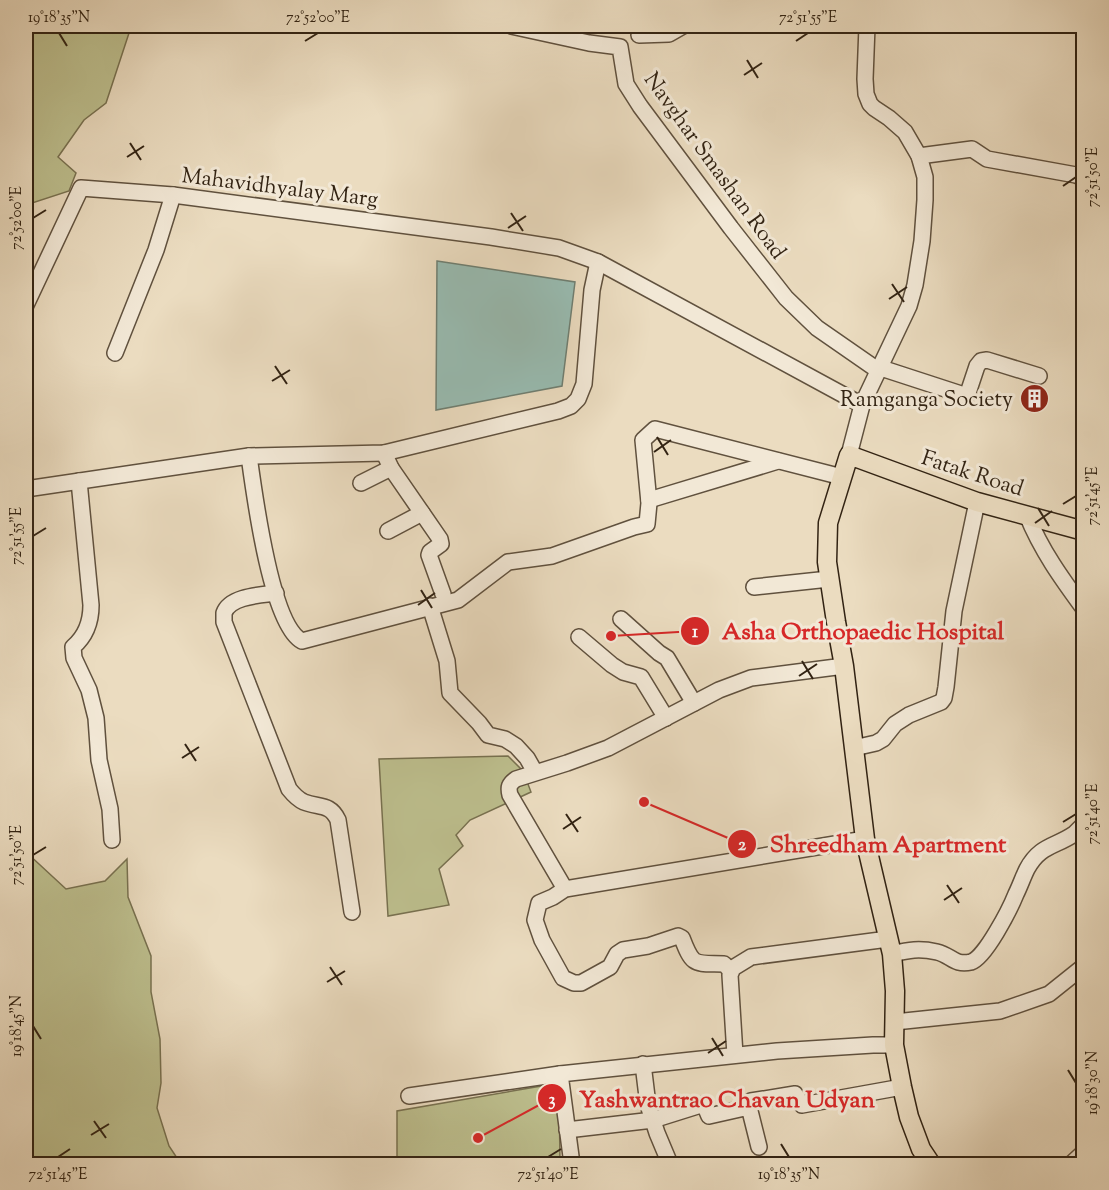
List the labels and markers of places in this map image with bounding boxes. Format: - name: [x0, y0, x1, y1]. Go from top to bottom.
- building icon: Ramganga Society: [1018, 382, 1050, 414]
- place label: Ramganga Society: [840, 385, 1013, 417]
- callout: Asha Orthopaedic Hospital: [680, 610, 1016, 652]
- callout: Shreedham Apartment: [727, 823, 1018, 865]
- callout: Yashwantrao Chavan Udyan: [537, 1077, 887, 1119]

